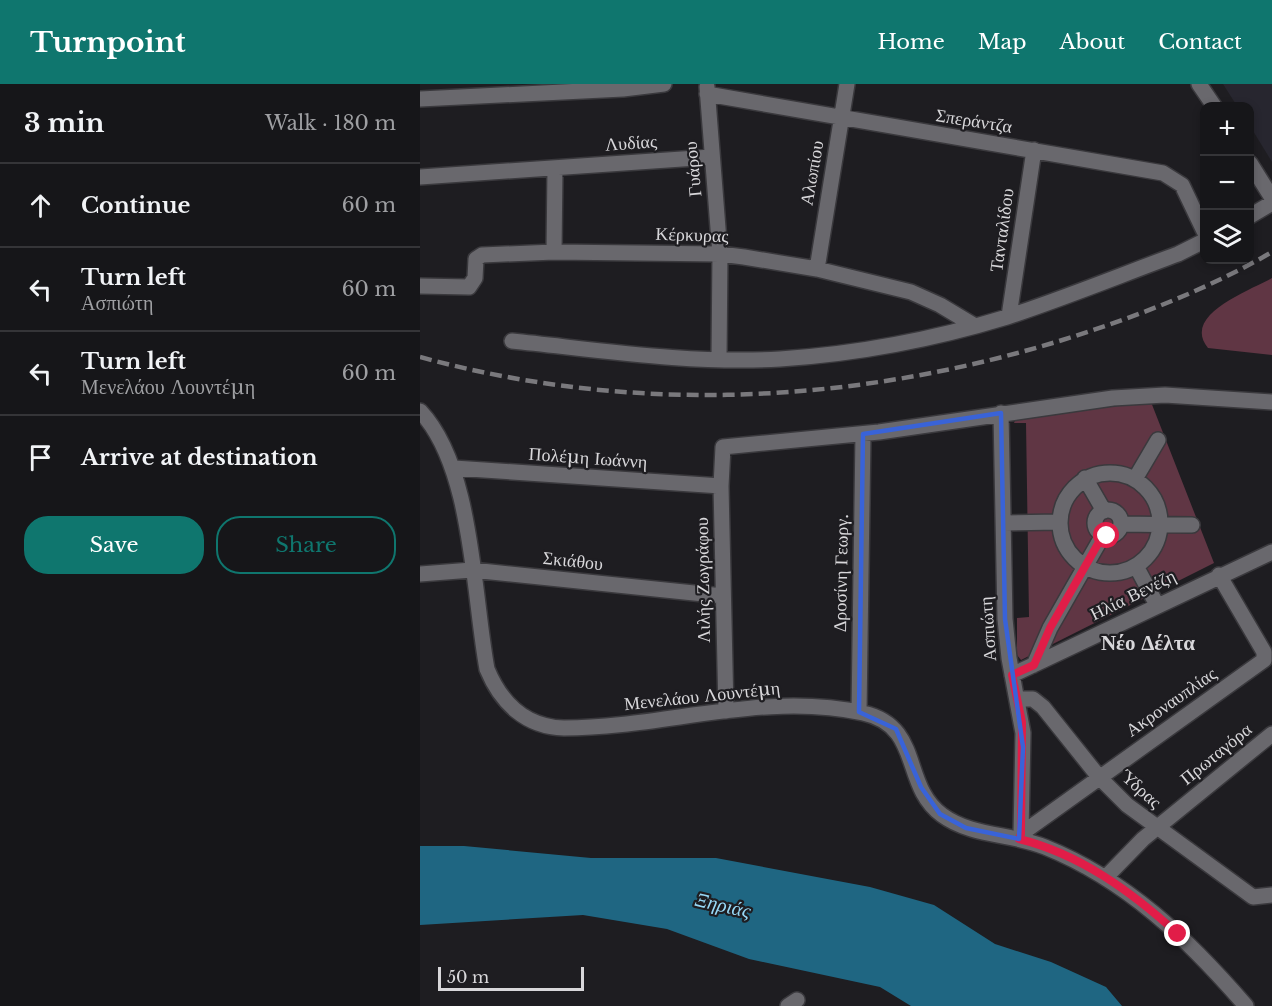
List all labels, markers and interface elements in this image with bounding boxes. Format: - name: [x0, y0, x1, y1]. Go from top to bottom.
- text: Turnpoint: [30, 25, 186, 60]
- text: Home: [878, 29, 945, 55]
- text: Map: [978, 29, 1026, 55]
- text: About: [1059, 29, 1125, 55]
- text: Contact: [1158, 29, 1242, 55]
- map controls: [1200, 102, 1254, 264]
- button: +: [1200, 102, 1254, 156]
- street label: Σπεράντζα: [934, 104, 1014, 138]
- text: 3 min: [24, 107, 105, 139]
- text: Walk · 180 m: [265, 111, 396, 135]
- street label: Λυδίας: [604, 130, 658, 156]
- street label: Αλωπίου: [795, 139, 829, 207]
- street label: Γυάρου: [680, 140, 706, 198]
- button: −: [1200, 156, 1254, 210]
- street label: Τανταλίδου: [985, 187, 1019, 273]
- icon: ahead: [24, 189, 57, 222]
- text: Continue: [81, 192, 190, 219]
- text: 60 m: [342, 193, 396, 217]
- button: layers: [1200, 210, 1254, 264]
- street label: Κέρκυρας: [655, 223, 729, 247]
- text: Turn left: [81, 264, 186, 291]
- icon: left: [24, 273, 57, 306]
- text: 60 m: [342, 277, 396, 301]
- text: Ασπιώτη: [81, 291, 153, 315]
- text: Turn left: [81, 348, 186, 375]
- icon: left: [24, 357, 57, 390]
- text: 60 m: [342, 361, 396, 385]
- text: Μενελάου Λουντέμη: [81, 375, 255, 399]
- icon: arrive: [24, 441, 57, 474]
- street label: Πολέμη Ιωάννη: [528, 443, 648, 473]
- text: Arrive at destination: [81, 444, 318, 471]
- street label: Δροσίνη Γεωργ.: [829, 514, 853, 632]
- button: Save: [24, 516, 204, 574]
- button: Share: [216, 516, 396, 574]
- street label: Λιλής Ζωγράφου: [691, 517, 715, 643]
- route start: [1093, 522, 1119, 548]
- street label: Σκιάθου: [542, 547, 604, 575]
- street label: Ηλία Βενέζη: [1087, 565, 1179, 625]
- street label: Ασπιώτη: [975, 596, 1001, 662]
- district label: Νέο Δέλτα: [1101, 630, 1195, 656]
- street label: Ακροναυπλίας: [1121, 663, 1221, 741]
- street label: Μενελάου Λουντέμη: [623, 677, 781, 715]
- street label: Πρωταγόρα: [1176, 718, 1257, 790]
- street label: Ύδρας: [1115, 764, 1166, 813]
- water label: Ξηριάς: [693, 887, 754, 923]
- route end: [1164, 920, 1190, 946]
- scale bar: [438, 964, 584, 992]
- text: 50 m: [447, 967, 489, 987]

